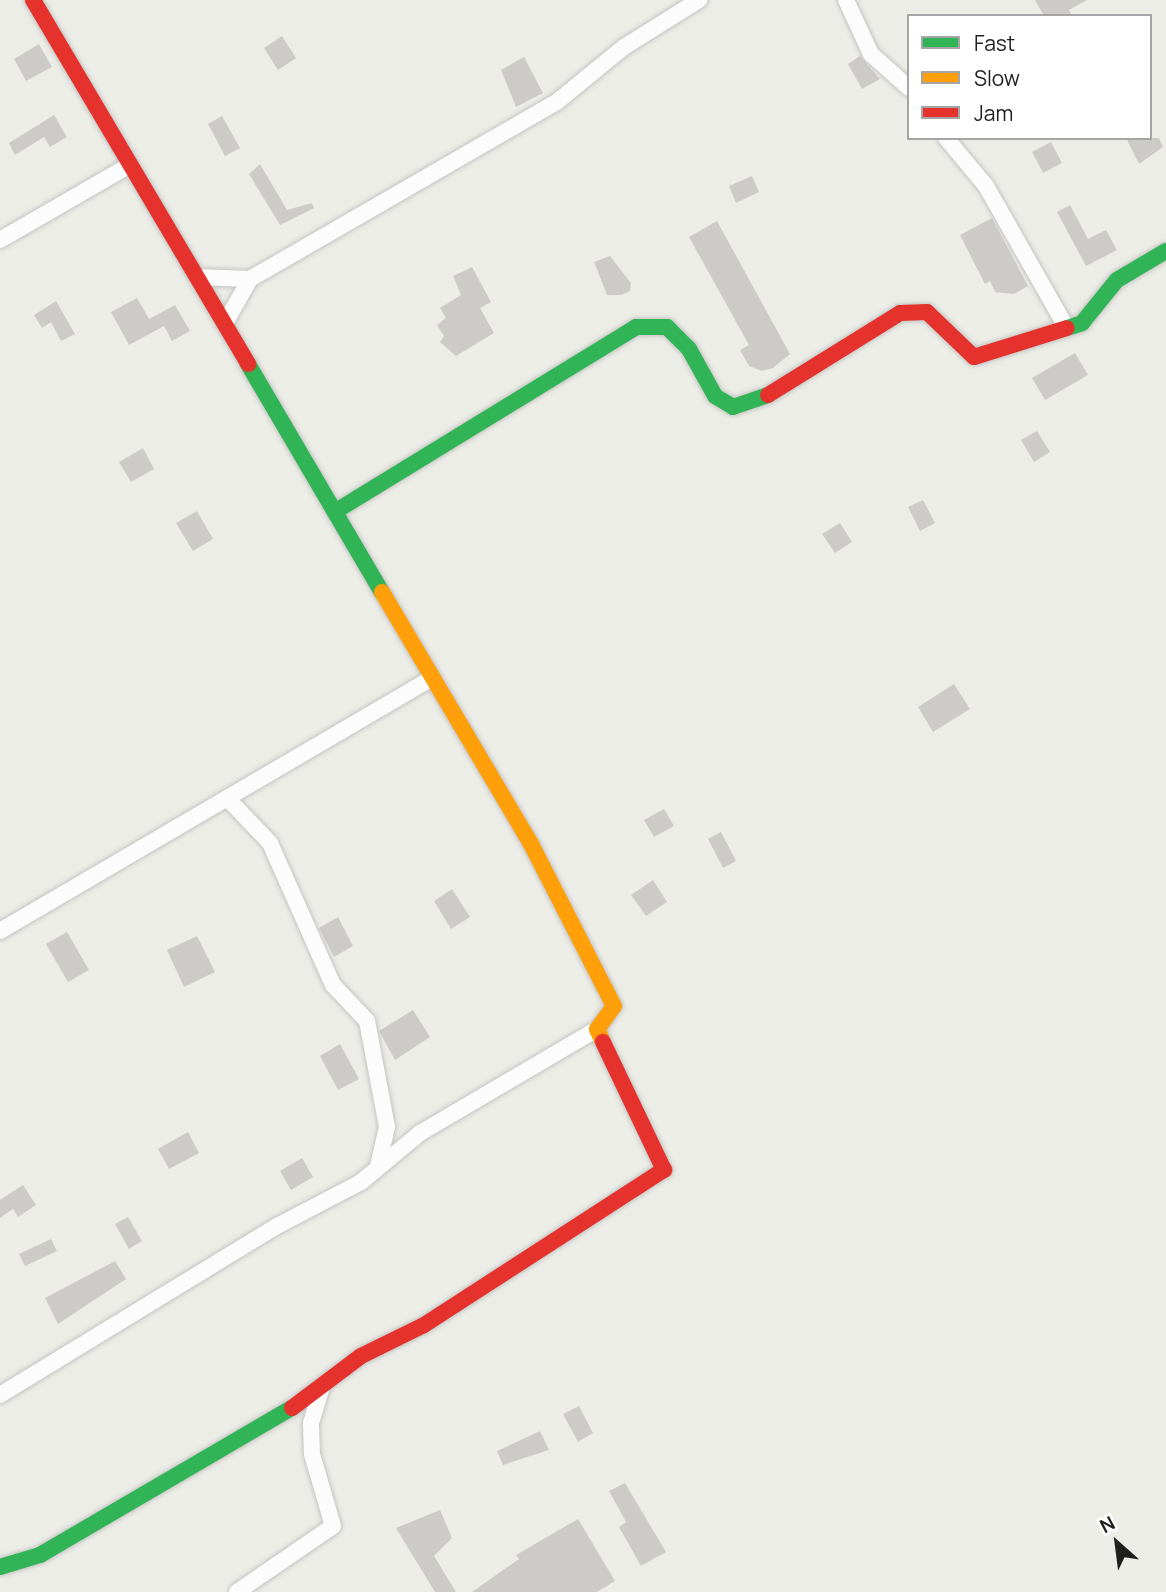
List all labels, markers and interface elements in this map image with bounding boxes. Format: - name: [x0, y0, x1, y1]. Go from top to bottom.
- legend: [907, 14, 1152, 140]
- text: Fast: [974, 29, 1015, 57]
- text: Slow: [974, 64, 1020, 92]
- text: Jam: [974, 99, 1013, 127]
- north arrow: [1082, 1508, 1152, 1578]
- text: N: [1095, 1510, 1119, 1539]

